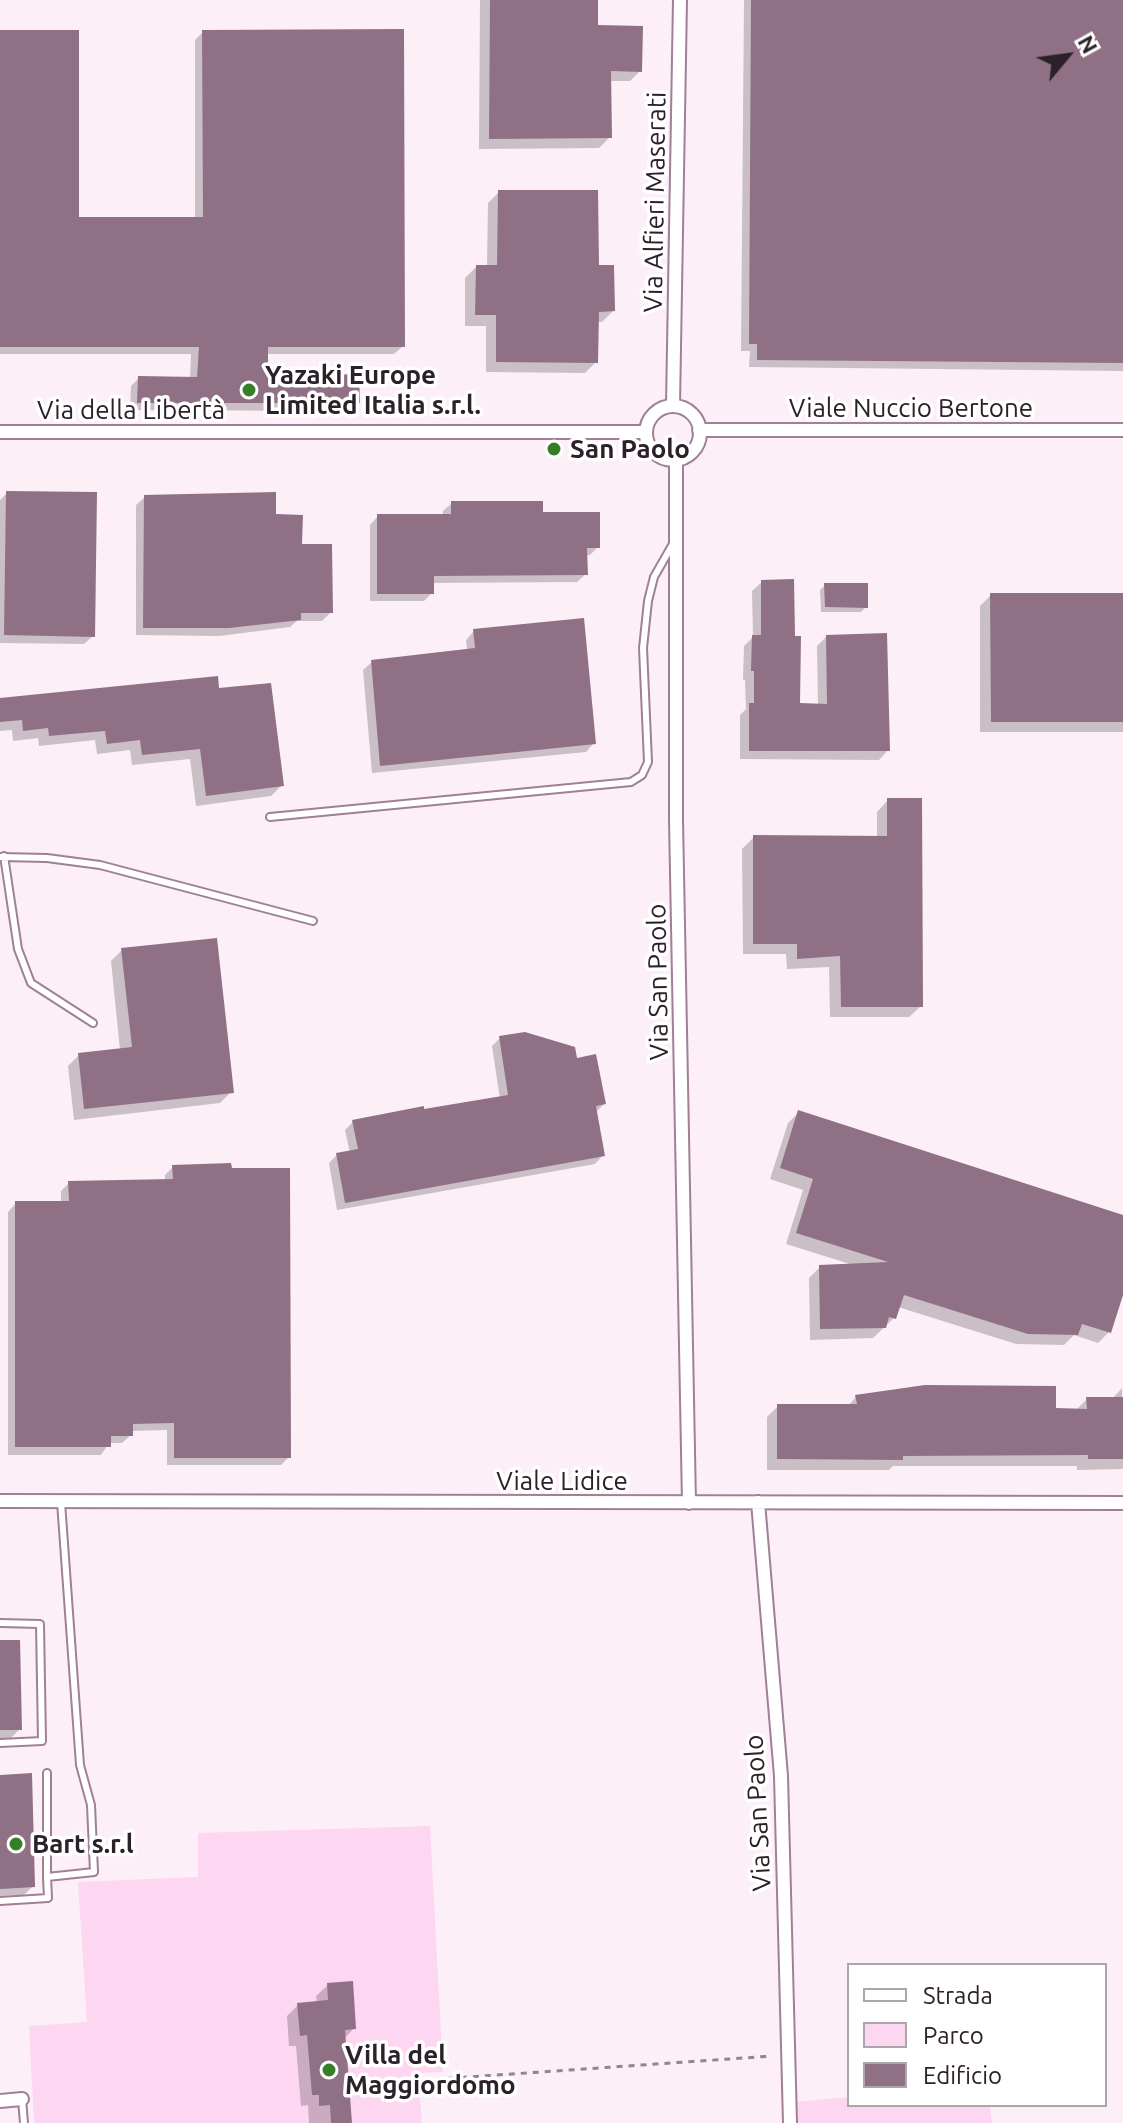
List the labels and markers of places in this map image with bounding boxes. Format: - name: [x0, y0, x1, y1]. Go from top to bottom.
- place label: Yazaki Europe Limited Italia s.r.l.: [265, 359, 481, 420]
- marker: Yazaki Europe Limited Italia s.r.l.: [240, 381, 258, 399]
- place label: San Paolo: [570, 433, 690, 465]
- marker: San Paolo: [545, 440, 563, 458]
- place label: Bart s.r.l: [32, 1828, 134, 1860]
- marker: Bart s.r.l: [7, 1835, 25, 1853]
- place label: Villa del Maggiordomo: [345, 2039, 516, 2100]
- marker: Villa del Maggiordomo: [320, 2061, 338, 2079]

